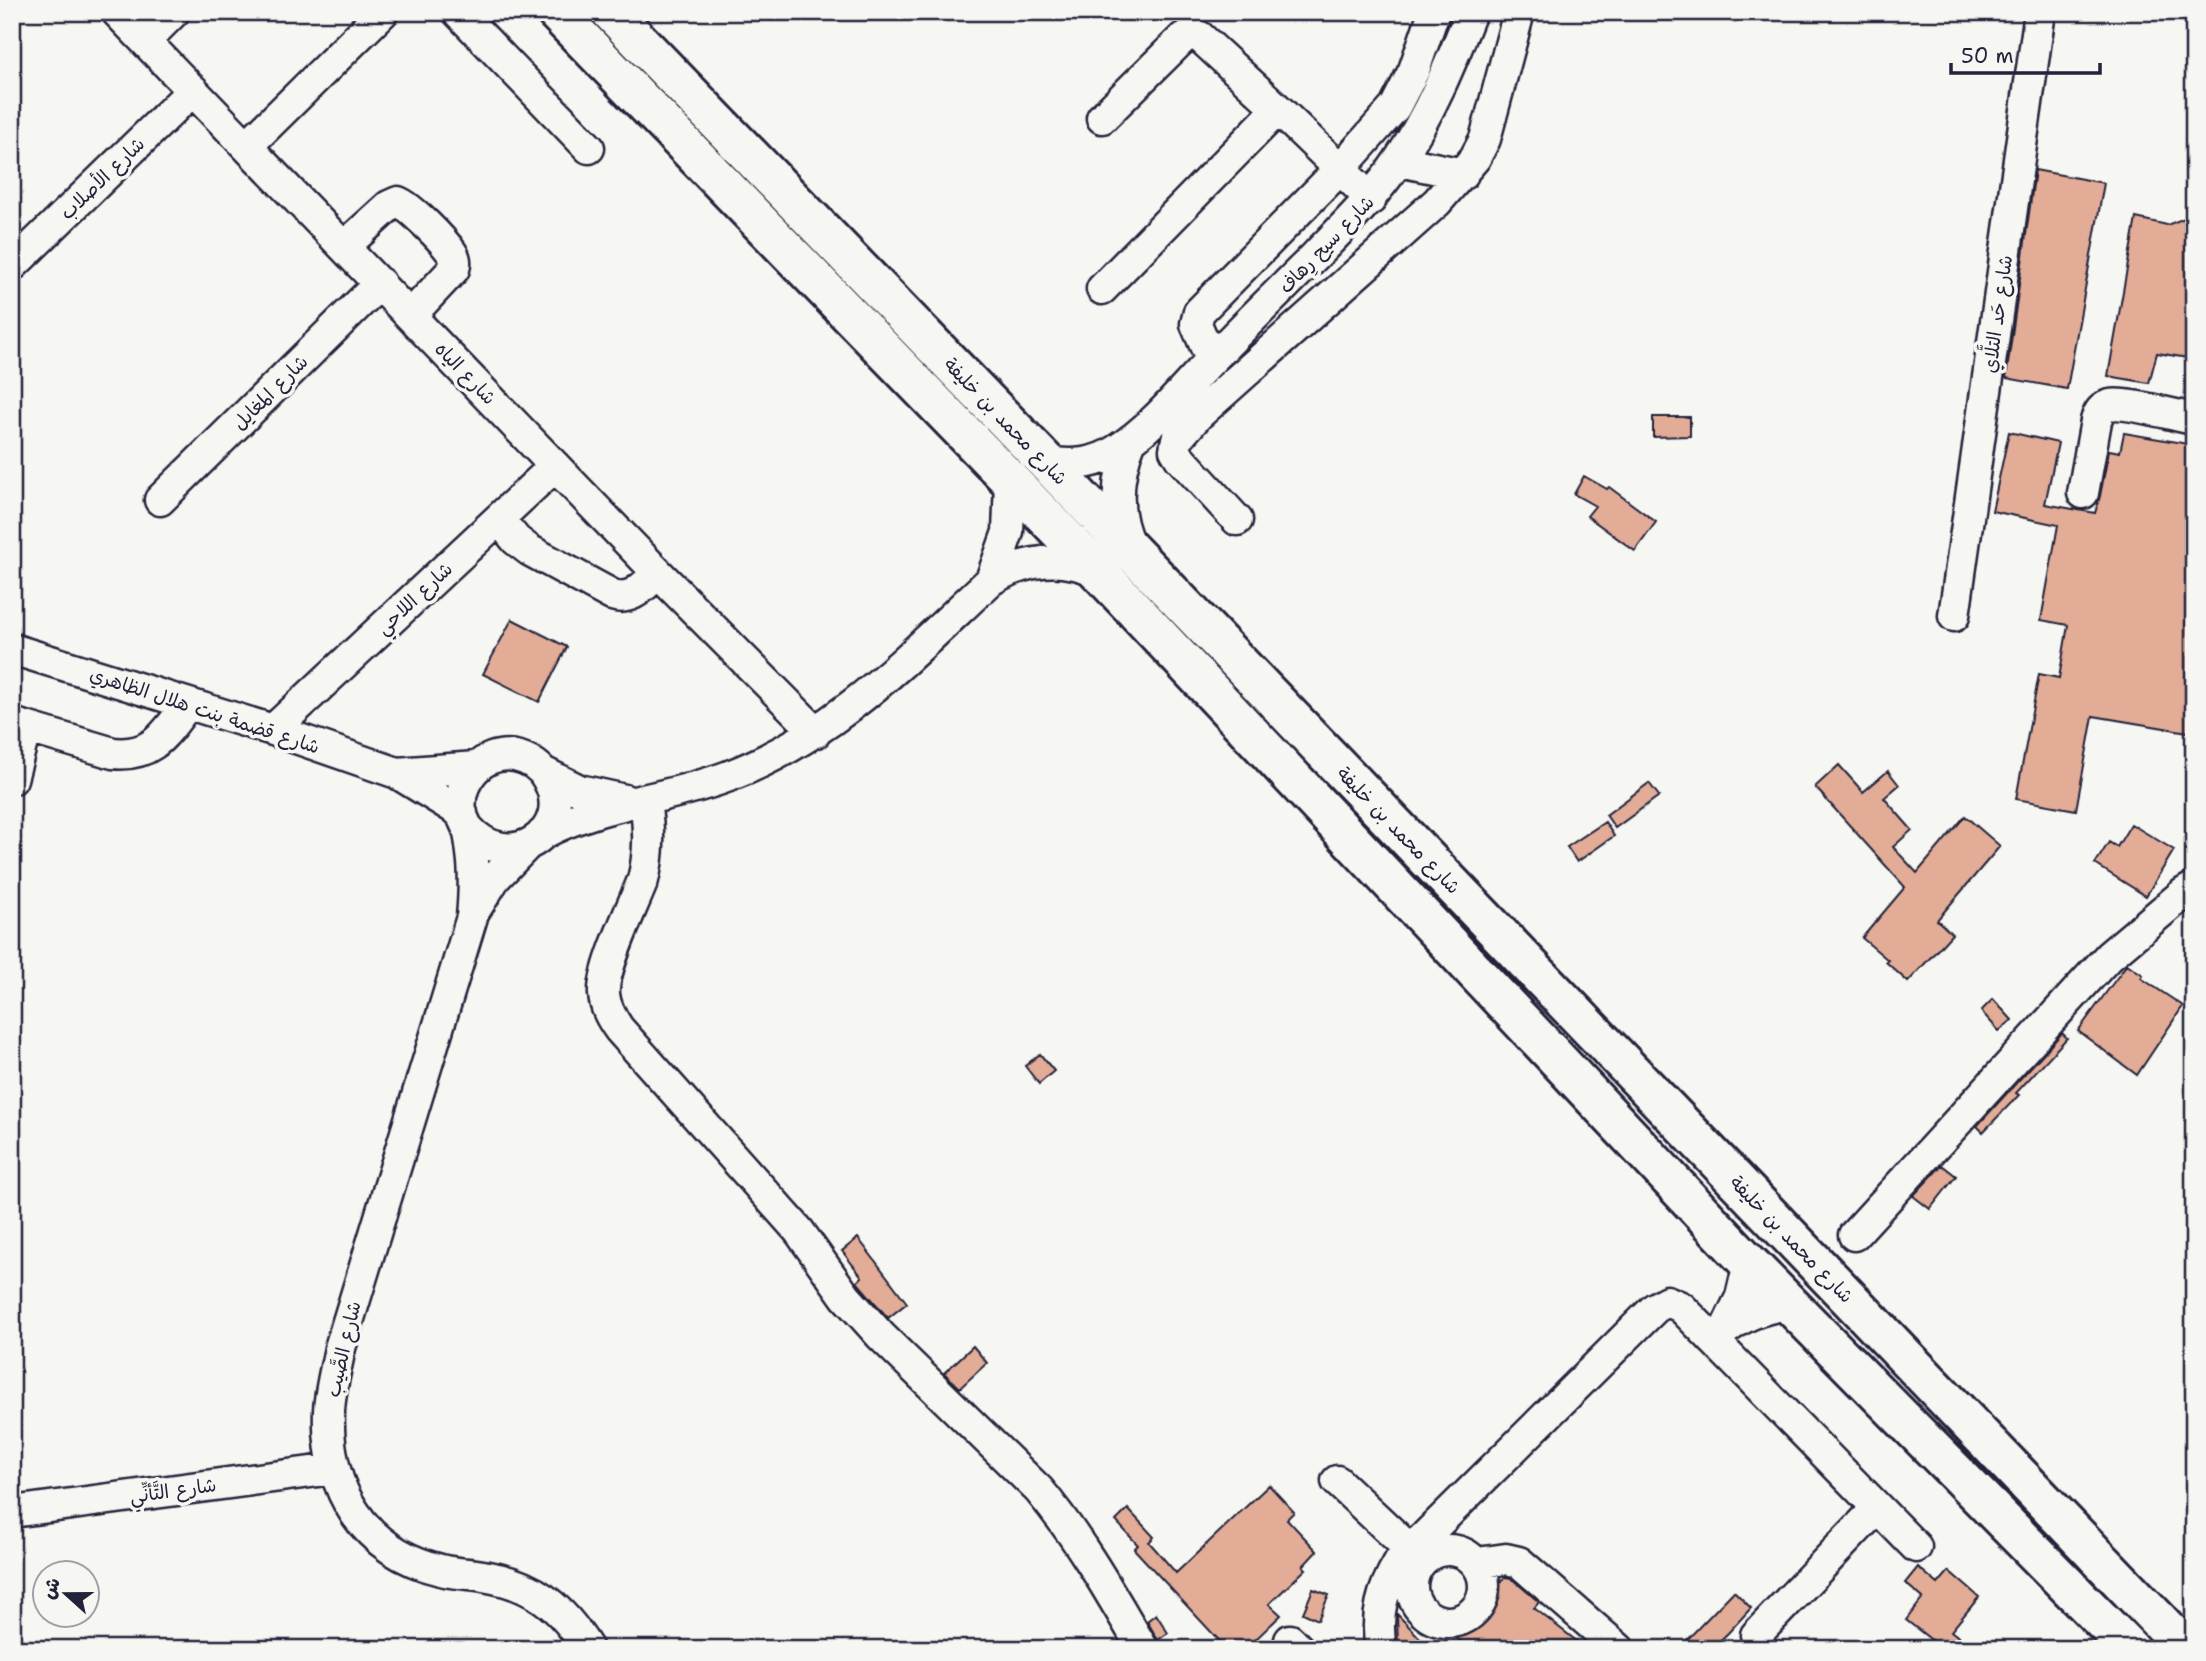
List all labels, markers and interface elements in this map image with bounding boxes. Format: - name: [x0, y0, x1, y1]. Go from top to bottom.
- scale bar: [1951, 32, 2099, 76]
- text: 50 m: [1961, 42, 2014, 70]
- street label: شارع الأصلاب: [55, 132, 151, 226]
- street label: شارع سيح رِهاف: [1273, 190, 1382, 301]
- street label: شارع حَد التلَّاي: [1972, 253, 2020, 375]
- street label: شارع الياه: [429, 337, 502, 411]
- street label: شارع المغايل: [227, 349, 314, 436]
- street label: شارع محمد بن خليفة: [938, 352, 1073, 491]
- street label: شارع اللاحي: [371, 557, 461, 643]
- street label: شارع قضمة بنت هلال الظاهري: [86, 661, 323, 761]
- street label: شارع محمد بن خليفة: [1331, 761, 1466, 900]
- street label: شارع محمد بن خليفة: [1724, 1170, 1859, 1309]
- street label: شارع الصَّيب: [320, 1299, 368, 1400]
- street label: شارع التَّأنِّي: [128, 1471, 219, 1513]
- north arrow: [32, 1560, 102, 1630]
- text: ش: [35, 1574, 66, 1602]

